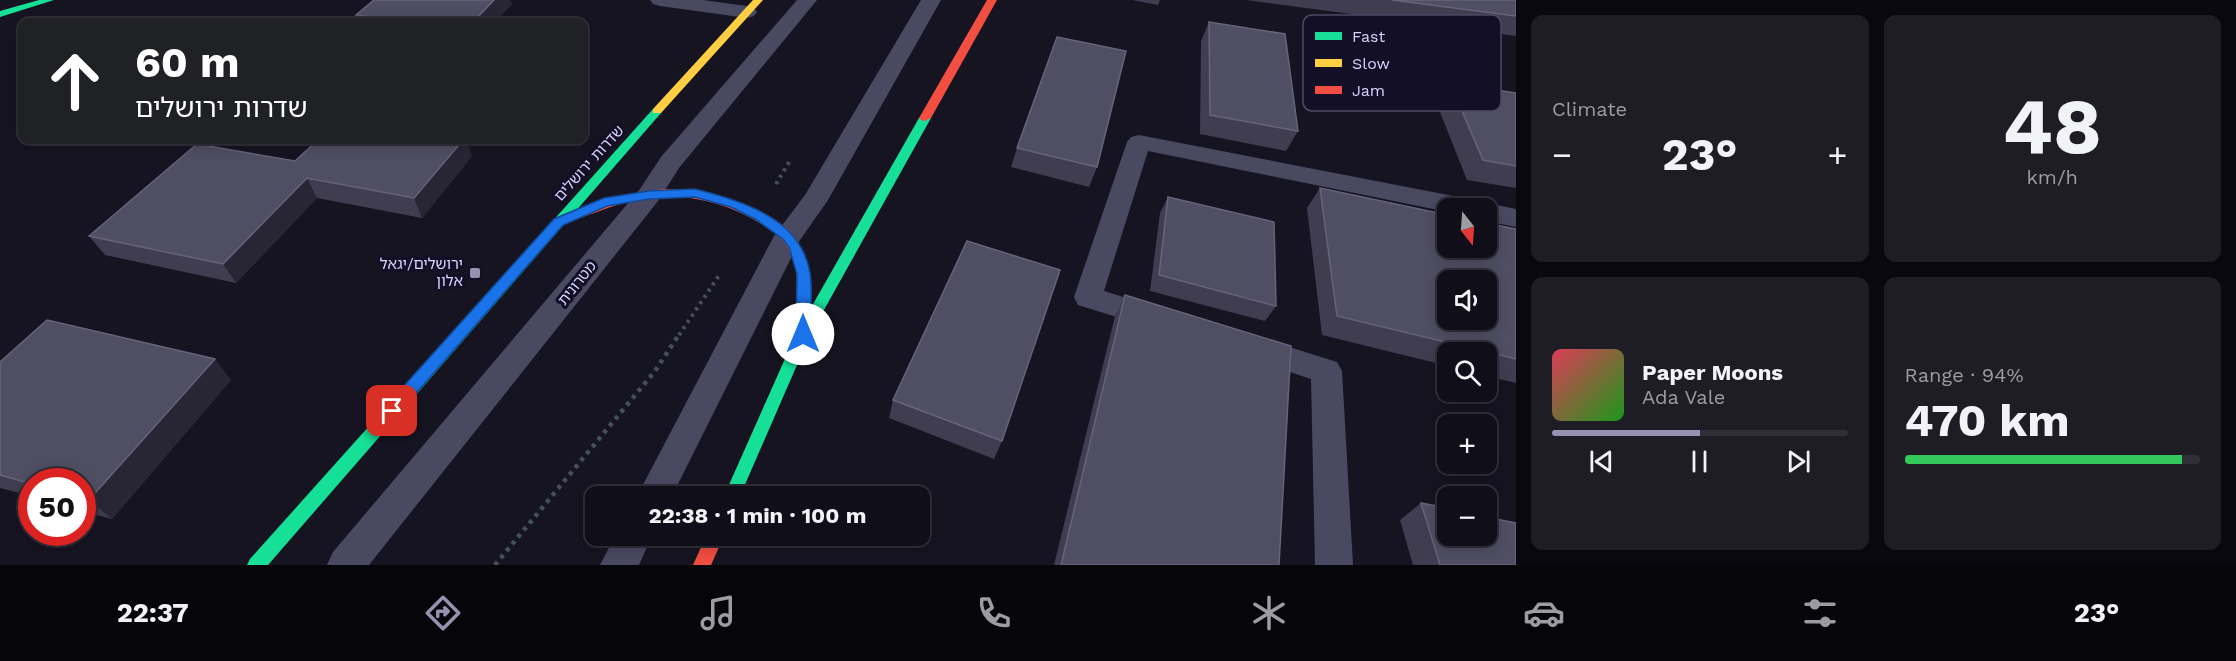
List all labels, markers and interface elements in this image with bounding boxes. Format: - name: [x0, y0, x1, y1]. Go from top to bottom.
- legend: [1303, 15, 1501, 111]
- text: Fast: [1352, 27, 1385, 46]
- text: 60 m: [135, 38, 239, 87]
- icon: ahead: [36, 42, 114, 120]
- text: Slow: [1352, 54, 1390, 73]
- text: 48: [2003, 80, 2102, 172]
- text: Jam: [1352, 81, 1385, 100]
- text: שדרות ירושלים: [135, 92, 307, 124]
- text: Climate: [1552, 97, 1627, 121]
- street label: שדרות ירושלים: [550, 121, 628, 205]
- text: 23°: [1662, 128, 1738, 181]
- text: −: [1552, 135, 1572, 174]
- text: +: [1828, 135, 1848, 174]
- text: km/h: [2026, 165, 2078, 189]
- north arrow: [1437, 198, 1497, 258]
- map controls: [1437, 198, 1497, 546]
- place label: ירושלים/יגאל אלון: [380, 255, 463, 290]
- street label: מטרונית: [554, 257, 600, 309]
- marker: ירושלים/יגאל אלון: [468, 266, 482, 280]
- button: sound: [1437, 270, 1497, 330]
- position arrow: [771, 302, 835, 366]
- button: search: [1437, 342, 1497, 402]
- text: Paper Moons: [1642, 360, 1783, 385]
- text: Range · 94%: [1905, 363, 2024, 387]
- pin: [366, 385, 417, 436]
- text: Ada Vale: [1642, 385, 1725, 409]
- icon: arrive: [375, 394, 408, 427]
- text: 470 km: [1905, 394, 2070, 447]
- button: +: [1437, 414, 1497, 474]
- icon: previous: [1585, 445, 1618, 478]
- icon: pause: [1683, 445, 1716, 478]
- icon: next: [1782, 445, 1815, 478]
- speed limit sign: 50: [18, 468, 96, 546]
- button: −: [1437, 486, 1497, 546]
- text: 22:38 · 1 min · 100 m: [649, 503, 866, 528]
- icon: directions: [422, 592, 464, 634]
- icon: music: [697, 592, 739, 634]
- icon: phone: [973, 592, 1015, 634]
- icon: climate: [1248, 592, 1290, 634]
- icon: car: [1523, 592, 1565, 634]
- icon: filters: [1799, 592, 1841, 634]
- text: 22:37: [117, 597, 189, 629]
- text: 23°: [2074, 597, 2119, 629]

